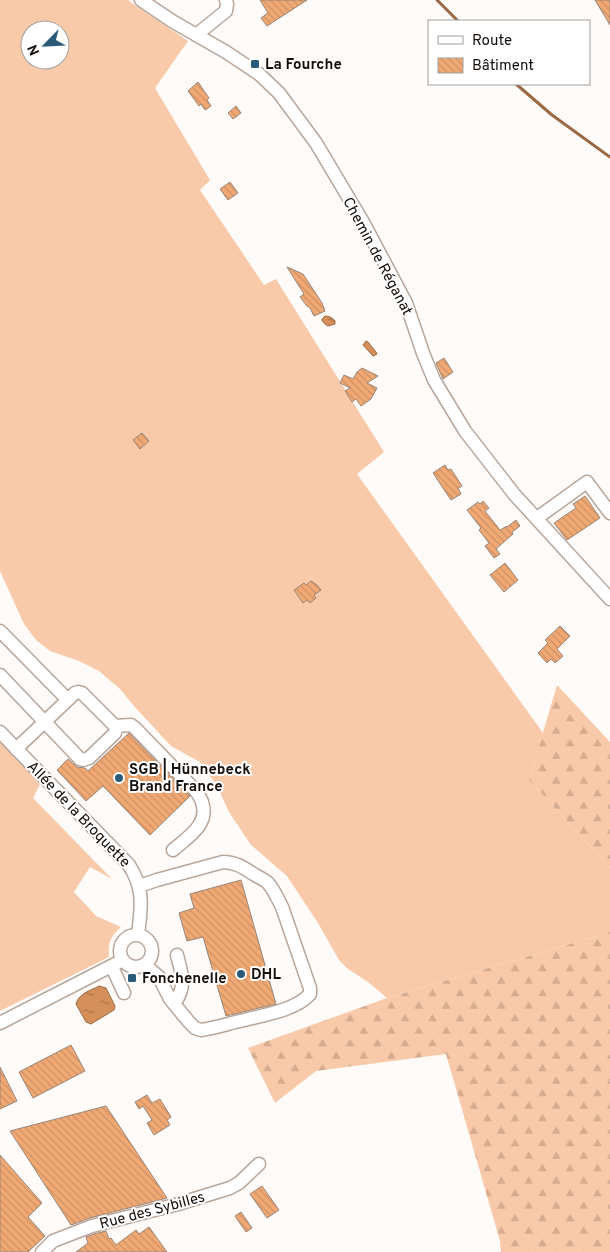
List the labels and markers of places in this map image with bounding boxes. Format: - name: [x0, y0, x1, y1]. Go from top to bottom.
- place label: La Fourche: [265, 56, 342, 75]
- marker: La Fourche: [249, 58, 261, 70]
- place label: SGB | Hünnebeck Brand France: [129, 758, 251, 797]
- marker: SGB | Hünnebeck Brand France: [113, 772, 125, 784]
- place label: DHL: [251, 966, 281, 985]
- marker: DHL: [235, 968, 247, 980]
- place label: Fonchenelle: [142, 970, 227, 989]
- marker: Fonchenelle: [126, 972, 138, 984]

